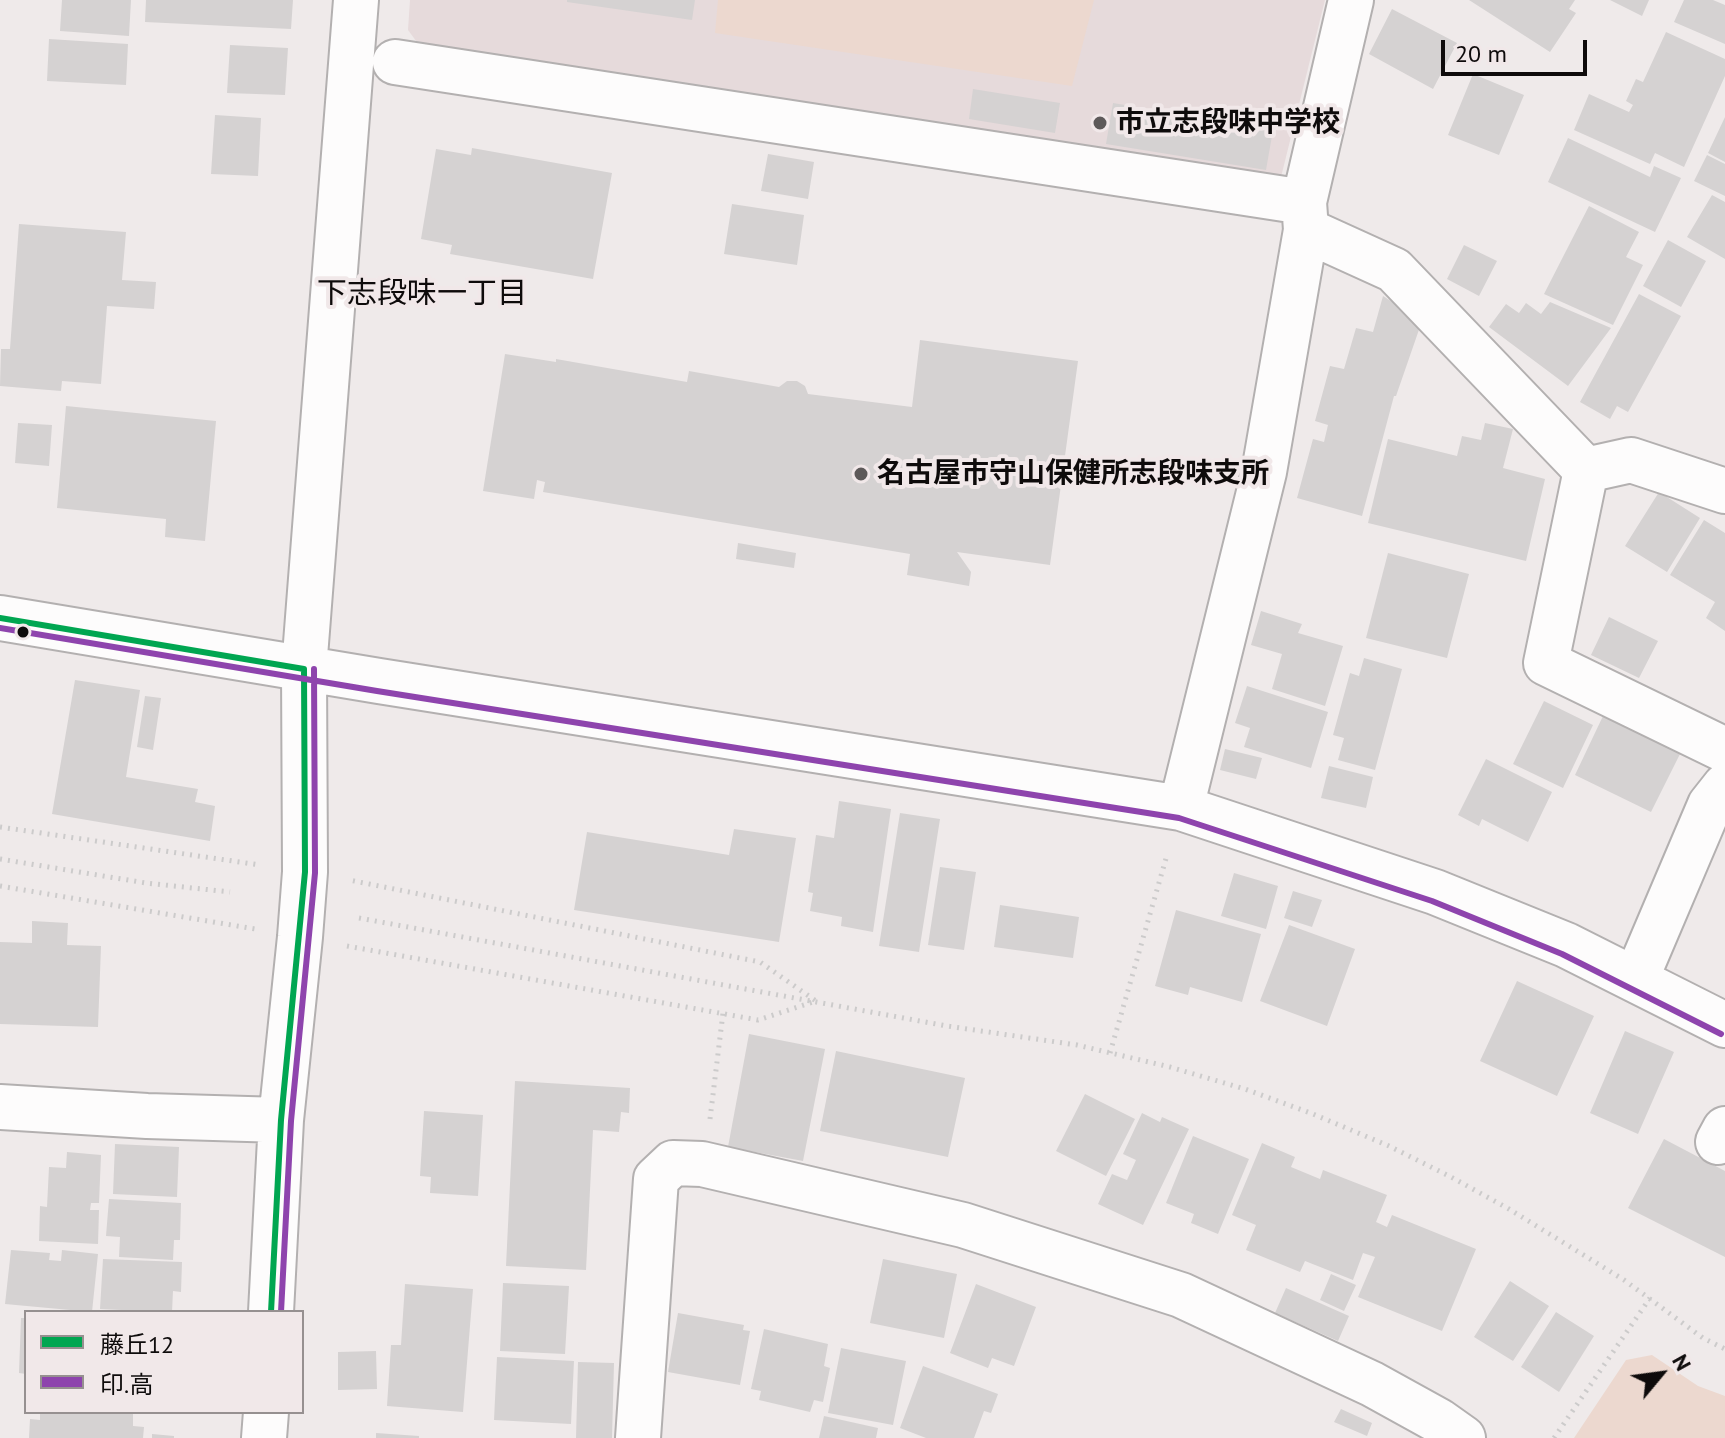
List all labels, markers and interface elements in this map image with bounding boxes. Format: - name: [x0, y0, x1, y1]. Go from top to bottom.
- scale bar: [1445, 24, 1591, 74]
- text: 20 m: [1455, 38, 1507, 69]
- place label: 市立志段味中学校: [1116, 106, 1340, 140]
- marker: 市立志段味中学校: [1091, 114, 1109, 132]
- district label: 下志段味一丁目: [317, 276, 527, 312]
- place label: 名古屋市守山保健所志段味支所: [877, 457, 1269, 491]
- marker: 名古屋市守山保健所志段味支所: [852, 465, 870, 483]
- unlabelled marker: [15, 624, 31, 640]
- legend: [24, 1310, 304, 1414]
- text: 藤丘12: [100, 1329, 174, 1360]
- north arrow: [1621, 1334, 1701, 1414]
- text: N: [1666, 1349, 1698, 1375]
- text: 印.高: [100, 1369, 153, 1400]

